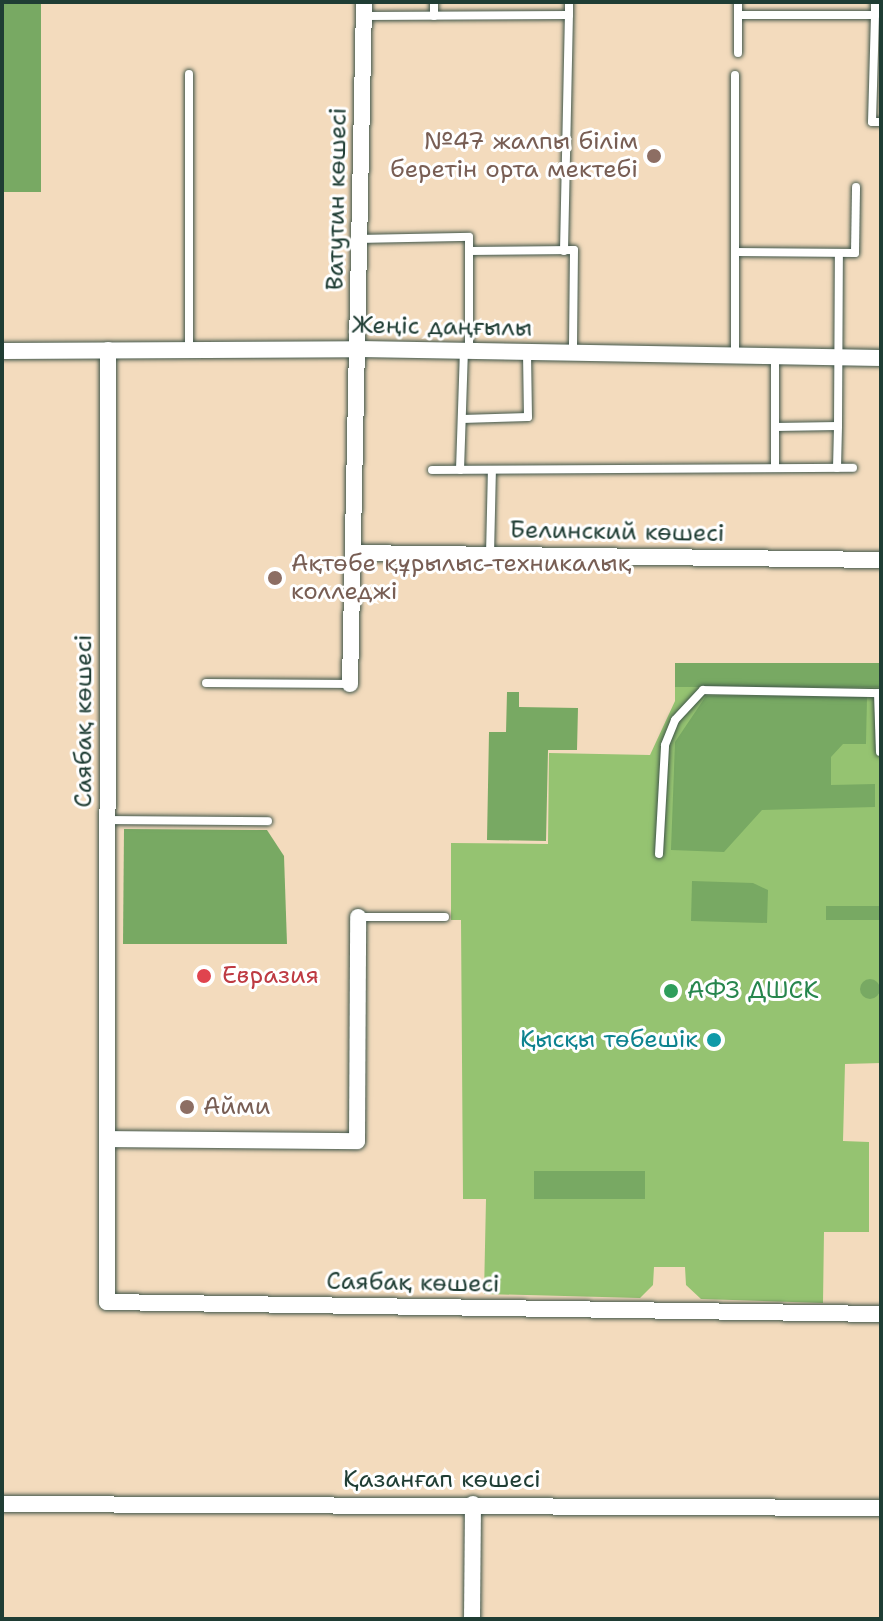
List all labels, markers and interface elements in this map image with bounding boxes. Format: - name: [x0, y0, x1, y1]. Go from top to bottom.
- street label: Ватутин көшесі: [321, 107, 353, 291]
- place label: №47 жалпы білім беретін орта мектебі: [390, 128, 638, 184]
- marker: №47 жалпы білім беретін орта мектебі: [645, 147, 663, 165]
- street label: Жеңіс даңғылы: [352, 311, 532, 343]
- street label: Белинский көшесі: [509, 516, 725, 548]
- place label: Ақтөбе құрылыс-техникалық колледжі: [291, 550, 631, 606]
- marker: Ақтөбе құрылыс-техникалық колледжі: [266, 569, 284, 587]
- street label: Саябақ көшесі: [70, 634, 98, 808]
- place label: Евразия: [222, 962, 319, 990]
- marker: Евразия: [193, 965, 215, 987]
- place label: АФЗ ДШСК: [687, 977, 819, 1005]
- marker: АФЗ ДШСК: [662, 982, 680, 1000]
- place label: Қысқы төбешік: [520, 1026, 698, 1054]
- marker: Қысқы төбешік: [705, 1031, 723, 1049]
- place label: Айми: [203, 1093, 270, 1121]
- marker: Айми: [178, 1098, 196, 1116]
- street label: Саябақ көшесі: [326, 1267, 500, 1299]
- street label: Қазанғап көшесі: [343, 1466, 541, 1494]

